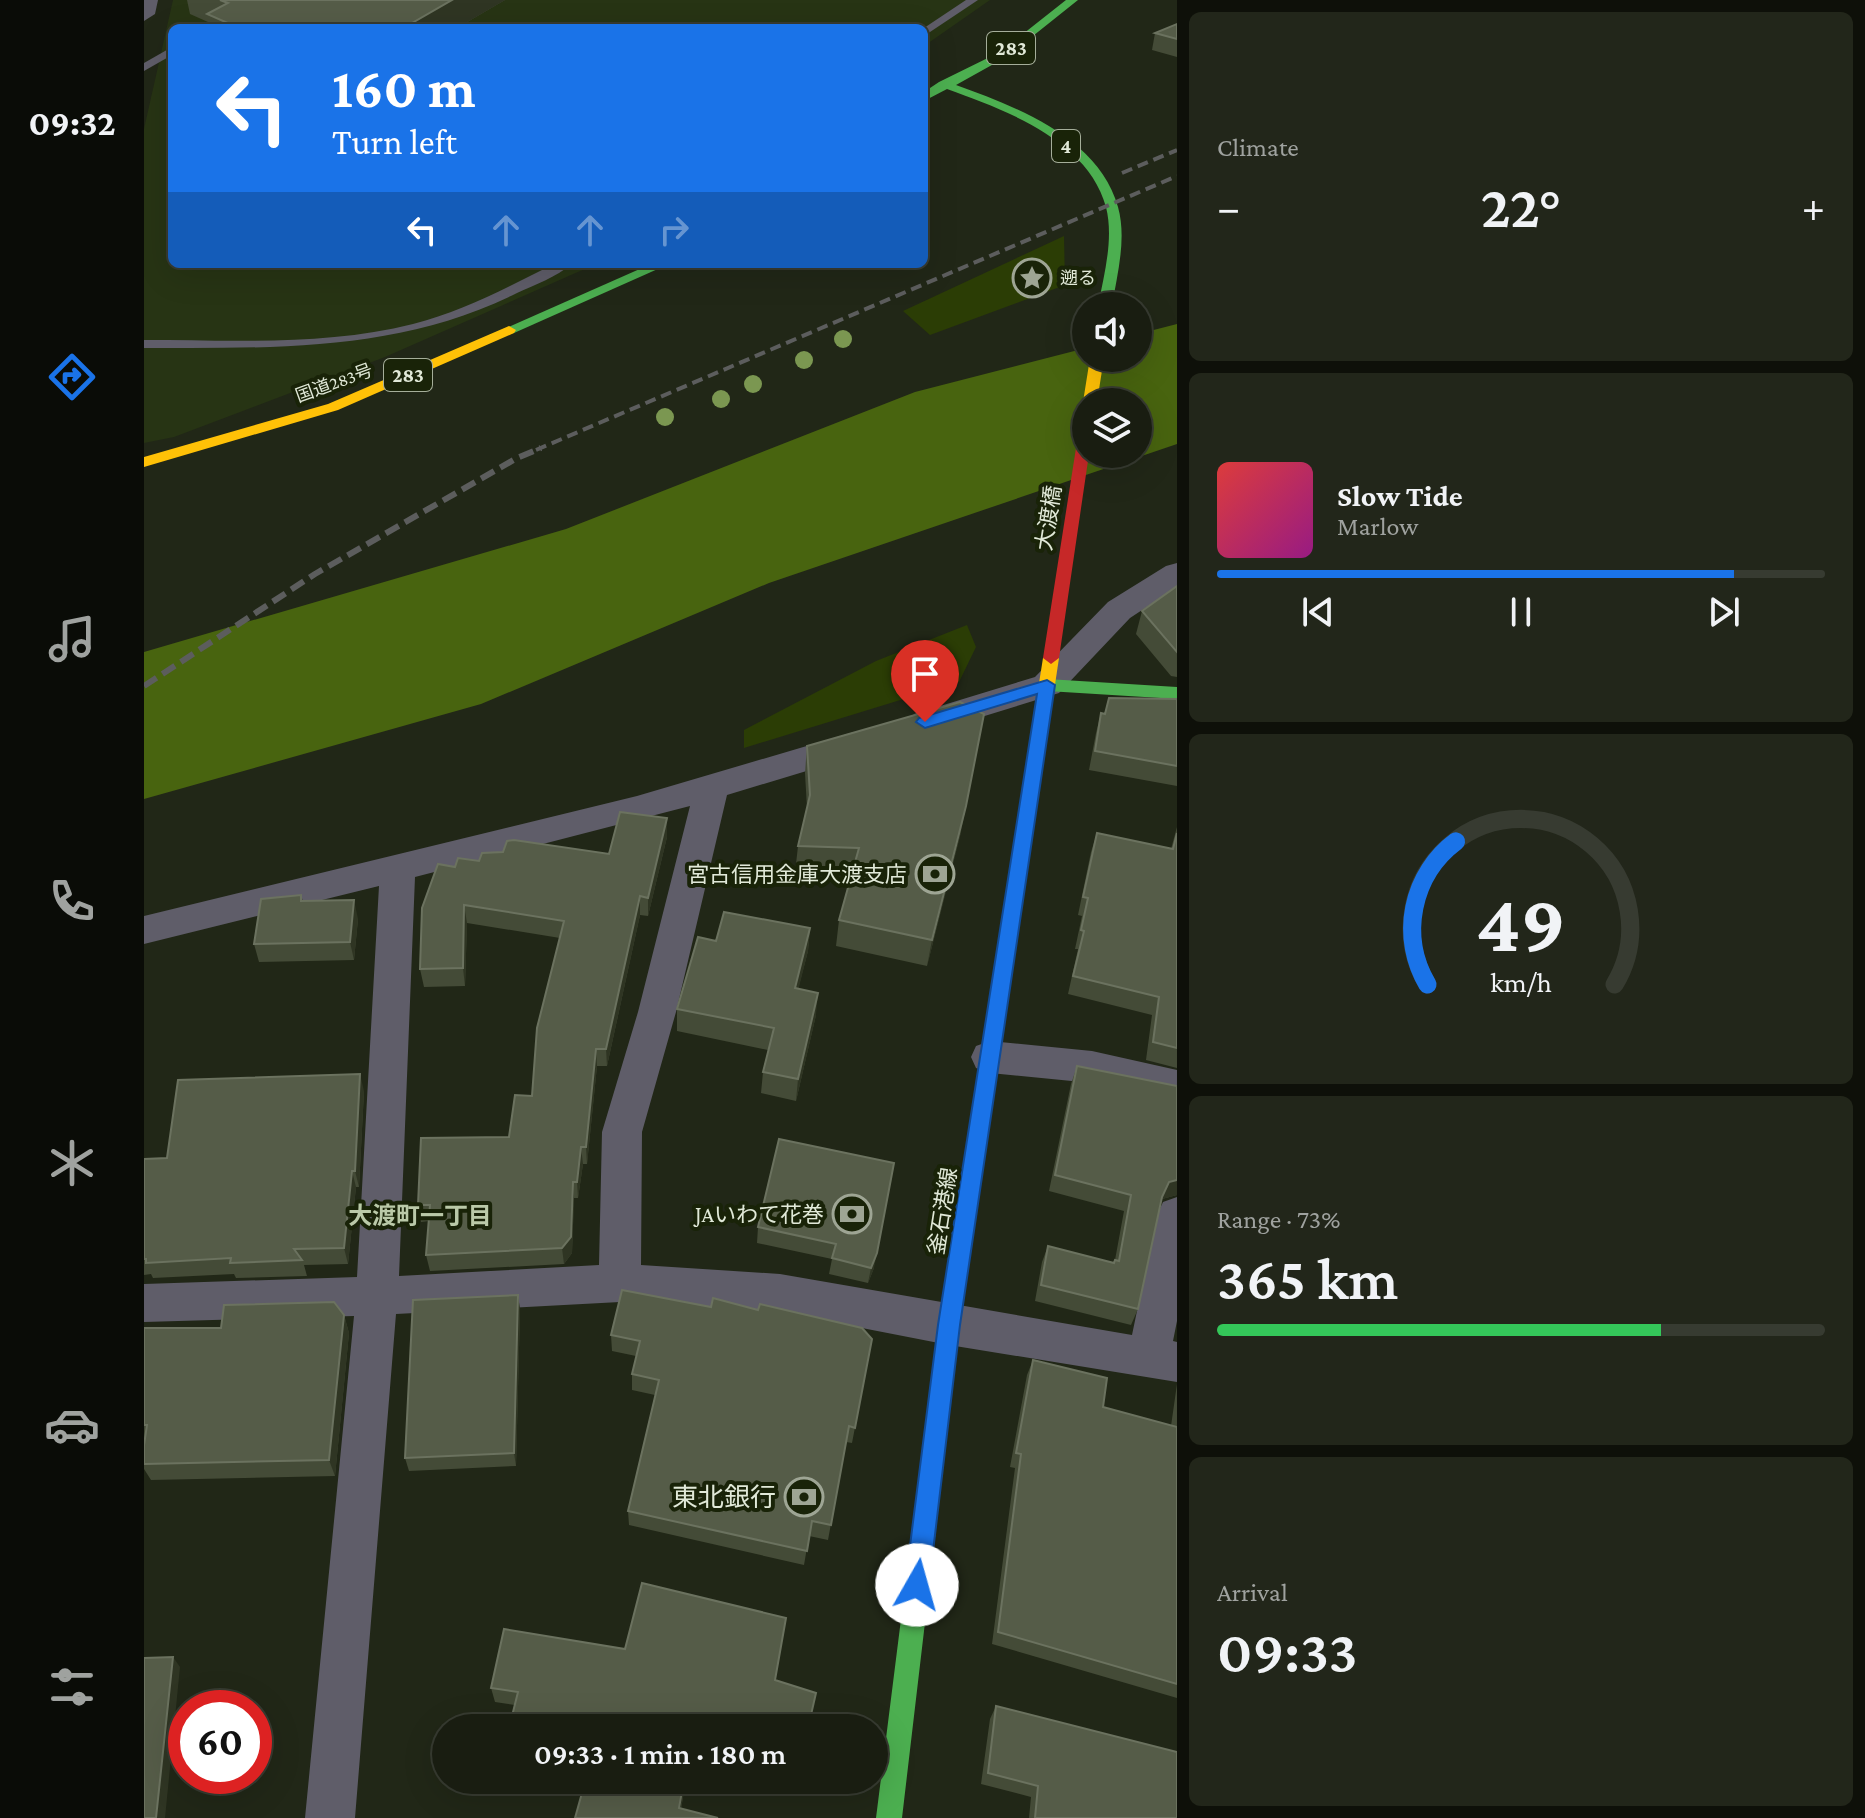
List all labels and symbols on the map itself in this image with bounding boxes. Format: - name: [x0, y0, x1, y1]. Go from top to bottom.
- road number: 283: [987, 32, 1035, 64]
- road number: 4: [1052, 130, 1080, 162]
- place icon: 遡る: [1011, 257, 1053, 299]
- place label: 遡る: [1060, 268, 1096, 288]
- road number: 283: [384, 359, 432, 391]
- street label: 国道283号: [293, 360, 375, 406]
- street label: 大渡橋: [1031, 484, 1066, 553]
- pin: [891, 640, 959, 722]
- bank icon: 宮古信用金庫大渡支店: [914, 853, 956, 895]
- place label: 宮古信用金庫大渡支店: [687, 862, 907, 887]
- street label: 釜石港線: [923, 1166, 962, 1256]
- bank icon: JAいわて花巻: [831, 1193, 873, 1235]
- district label: 大渡町一丁目: [348, 1202, 492, 1229]
- place label: JAいわて花巻: [693, 1202, 824, 1227]
- bank icon: 東北銀行: [783, 1476, 825, 1518]
- place label: 東北銀行: [672, 1483, 776, 1512]
- position arrow: [875, 1543, 959, 1627]
- speed limit sign: 60: [168, 1690, 272, 1794]

